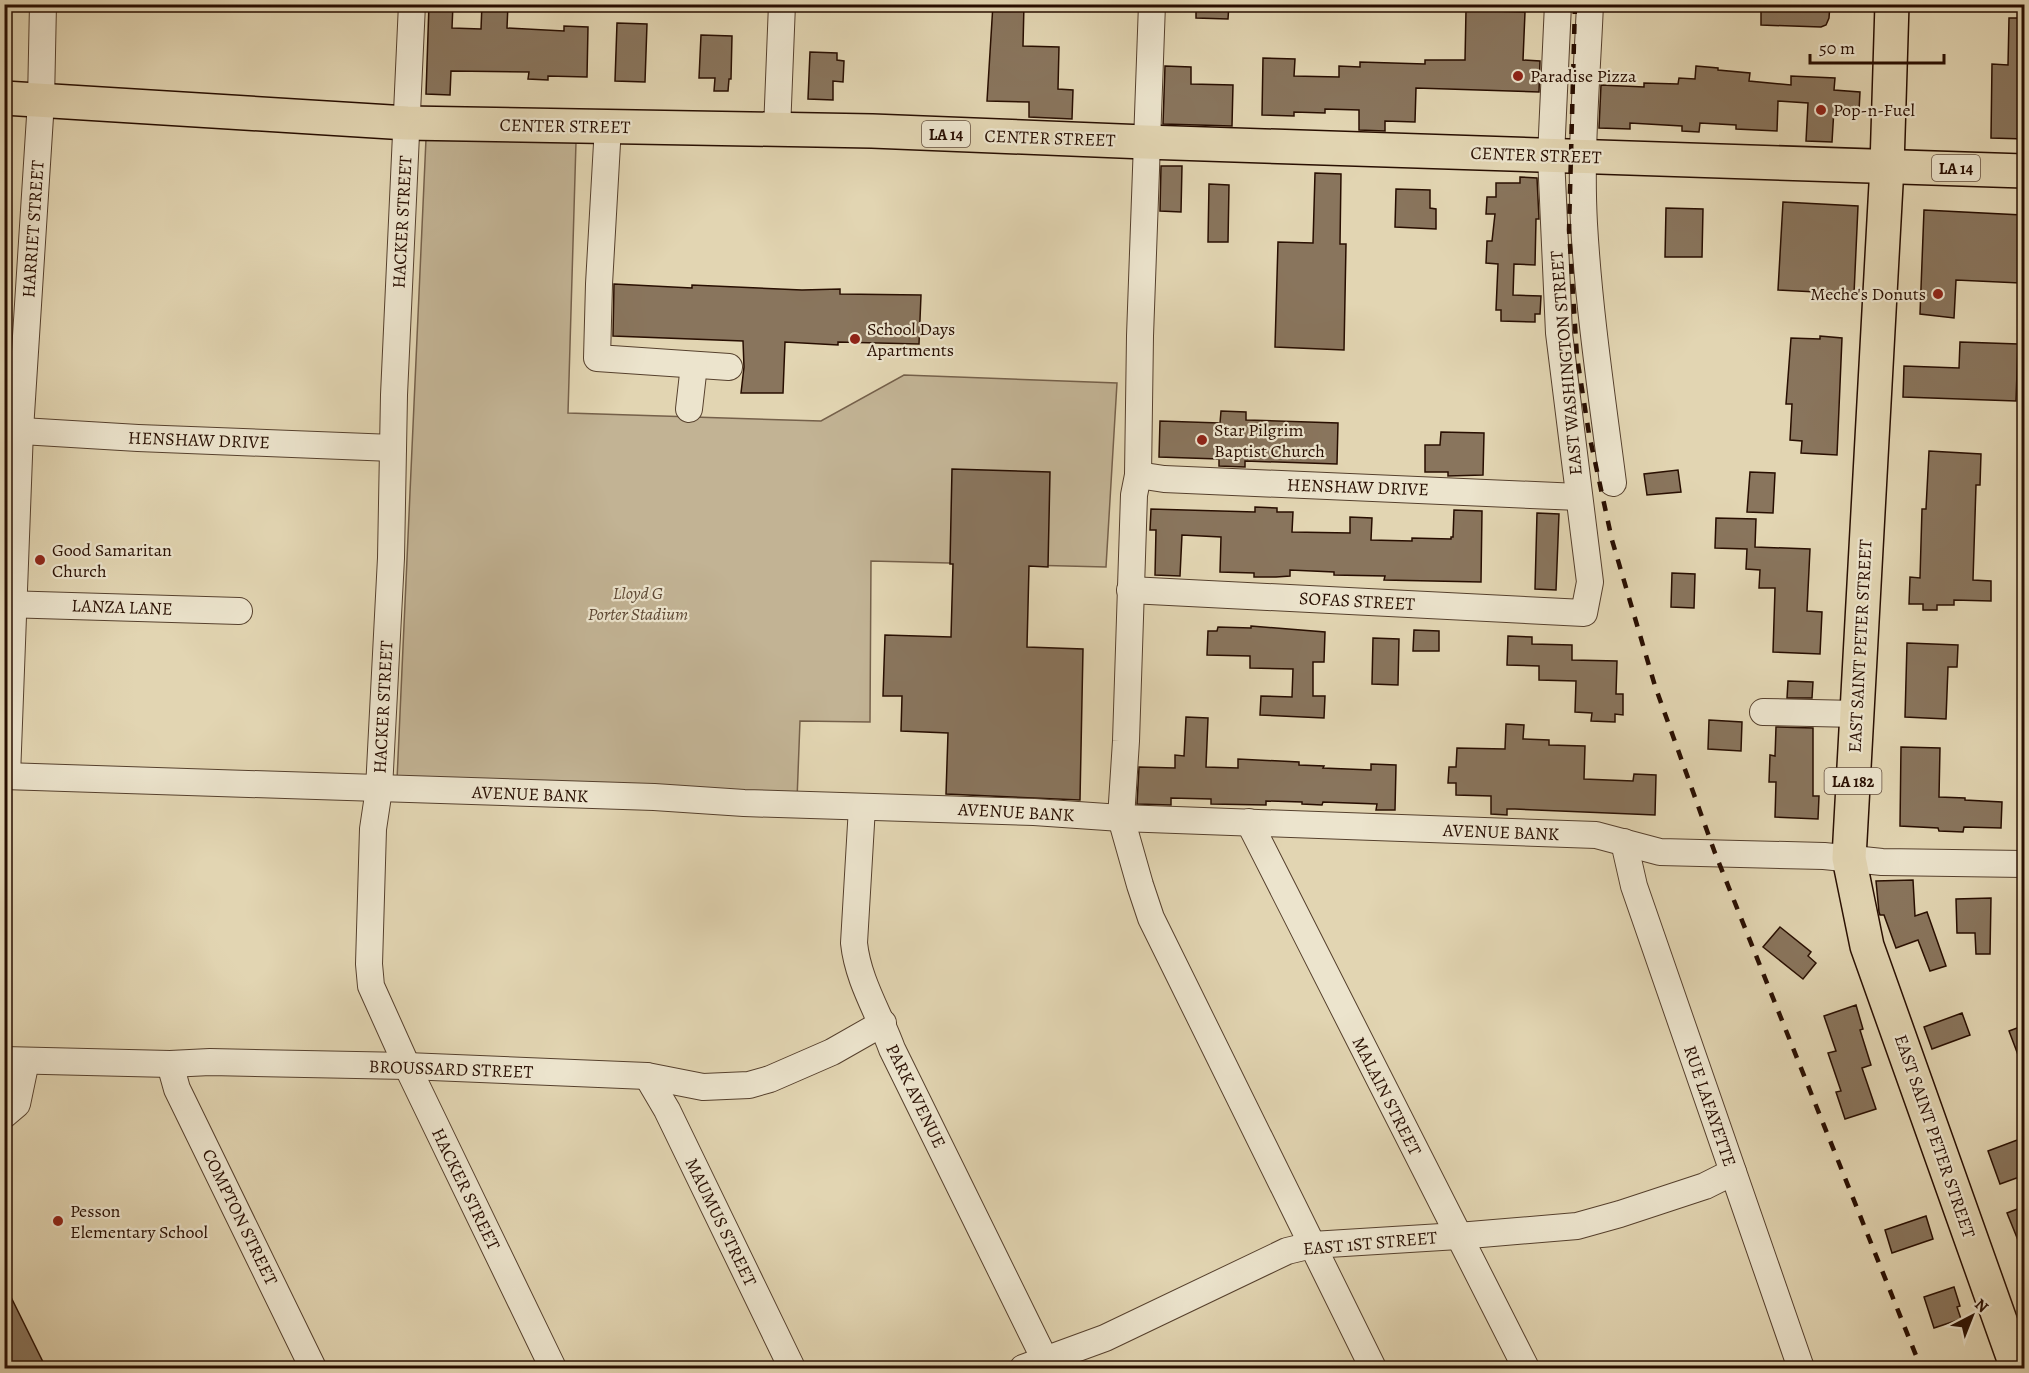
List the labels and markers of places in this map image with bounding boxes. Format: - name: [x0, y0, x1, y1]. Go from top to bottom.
- place label: Paradise Pizza: [1530, 64, 1637, 88]
- marker: Paradise Pizza: [1511, 69, 1525, 83]
- place label: Pop-n-Fuel: [1833, 98, 1916, 122]
- marker: Pop-n-Fuel: [1814, 103, 1828, 117]
- place label: Meche's Donuts: [1810, 282, 1926, 306]
- marker: Meche's Donuts: [1931, 287, 1945, 301]
- place label: School Days Apartments: [866, 317, 955, 362]
- marker: School Days Apartments: [848, 332, 862, 346]
- place label: Star Pilgrim Baptist Church: [1214, 418, 1325, 463]
- marker: Star Pilgrim Baptist Church: [1195, 433, 1209, 447]
- place label: Good Samaritan Church: [52, 538, 172, 583]
- marker: Good Samaritan Church: [33, 553, 47, 567]
- place label: Pesson Elementary School: [70, 1199, 208, 1244]
- marker: Pesson Elementary School: [51, 1214, 65, 1228]

